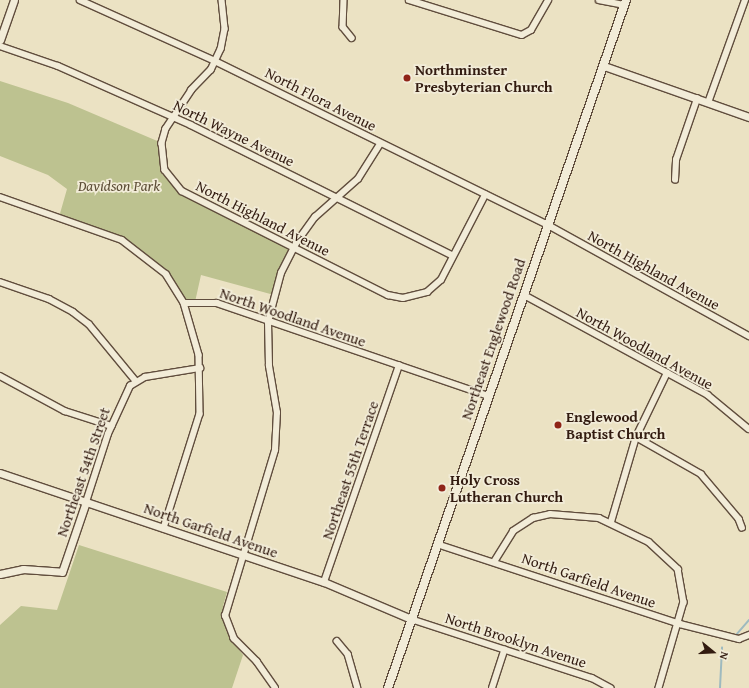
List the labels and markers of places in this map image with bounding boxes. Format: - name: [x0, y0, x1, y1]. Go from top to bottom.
- place label: Northminster Presbyterian Church: [415, 60, 553, 95]
- marker: Northminster Presbyterian Church: [402, 73, 412, 83]
- place label: Englewood Baptist Church: [566, 407, 665, 442]
- marker: Englewood Baptist Church: [553, 420, 563, 430]
- place label: Holy Cross Lutheran Church: [450, 470, 563, 505]
- marker: Holy Cross Lutheran Church: [437, 483, 447, 493]

